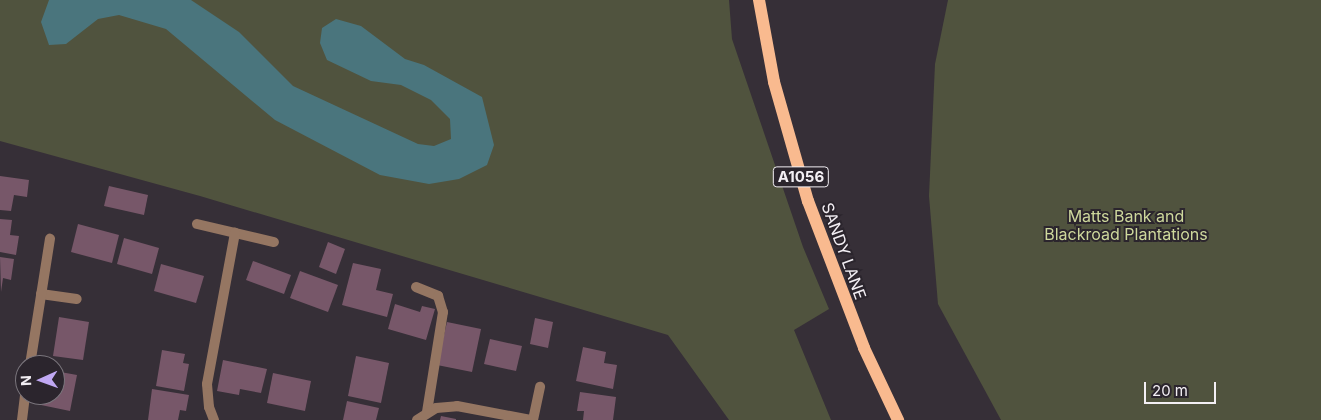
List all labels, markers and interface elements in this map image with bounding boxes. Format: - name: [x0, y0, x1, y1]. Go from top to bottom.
- road number: A1056: [772, 164, 830, 190]
- street label: SANDY LANE: [818, 200, 870, 302]
- park label: Matts Bank and Blackroad Plantations: [1044, 206, 1208, 244]
- north arrow: [15, 355, 65, 405]
- scale bar: [1146, 372, 1218, 404]
- text: N: [17, 375, 34, 386]
- text: 20 m: [1152, 381, 1188, 400]

